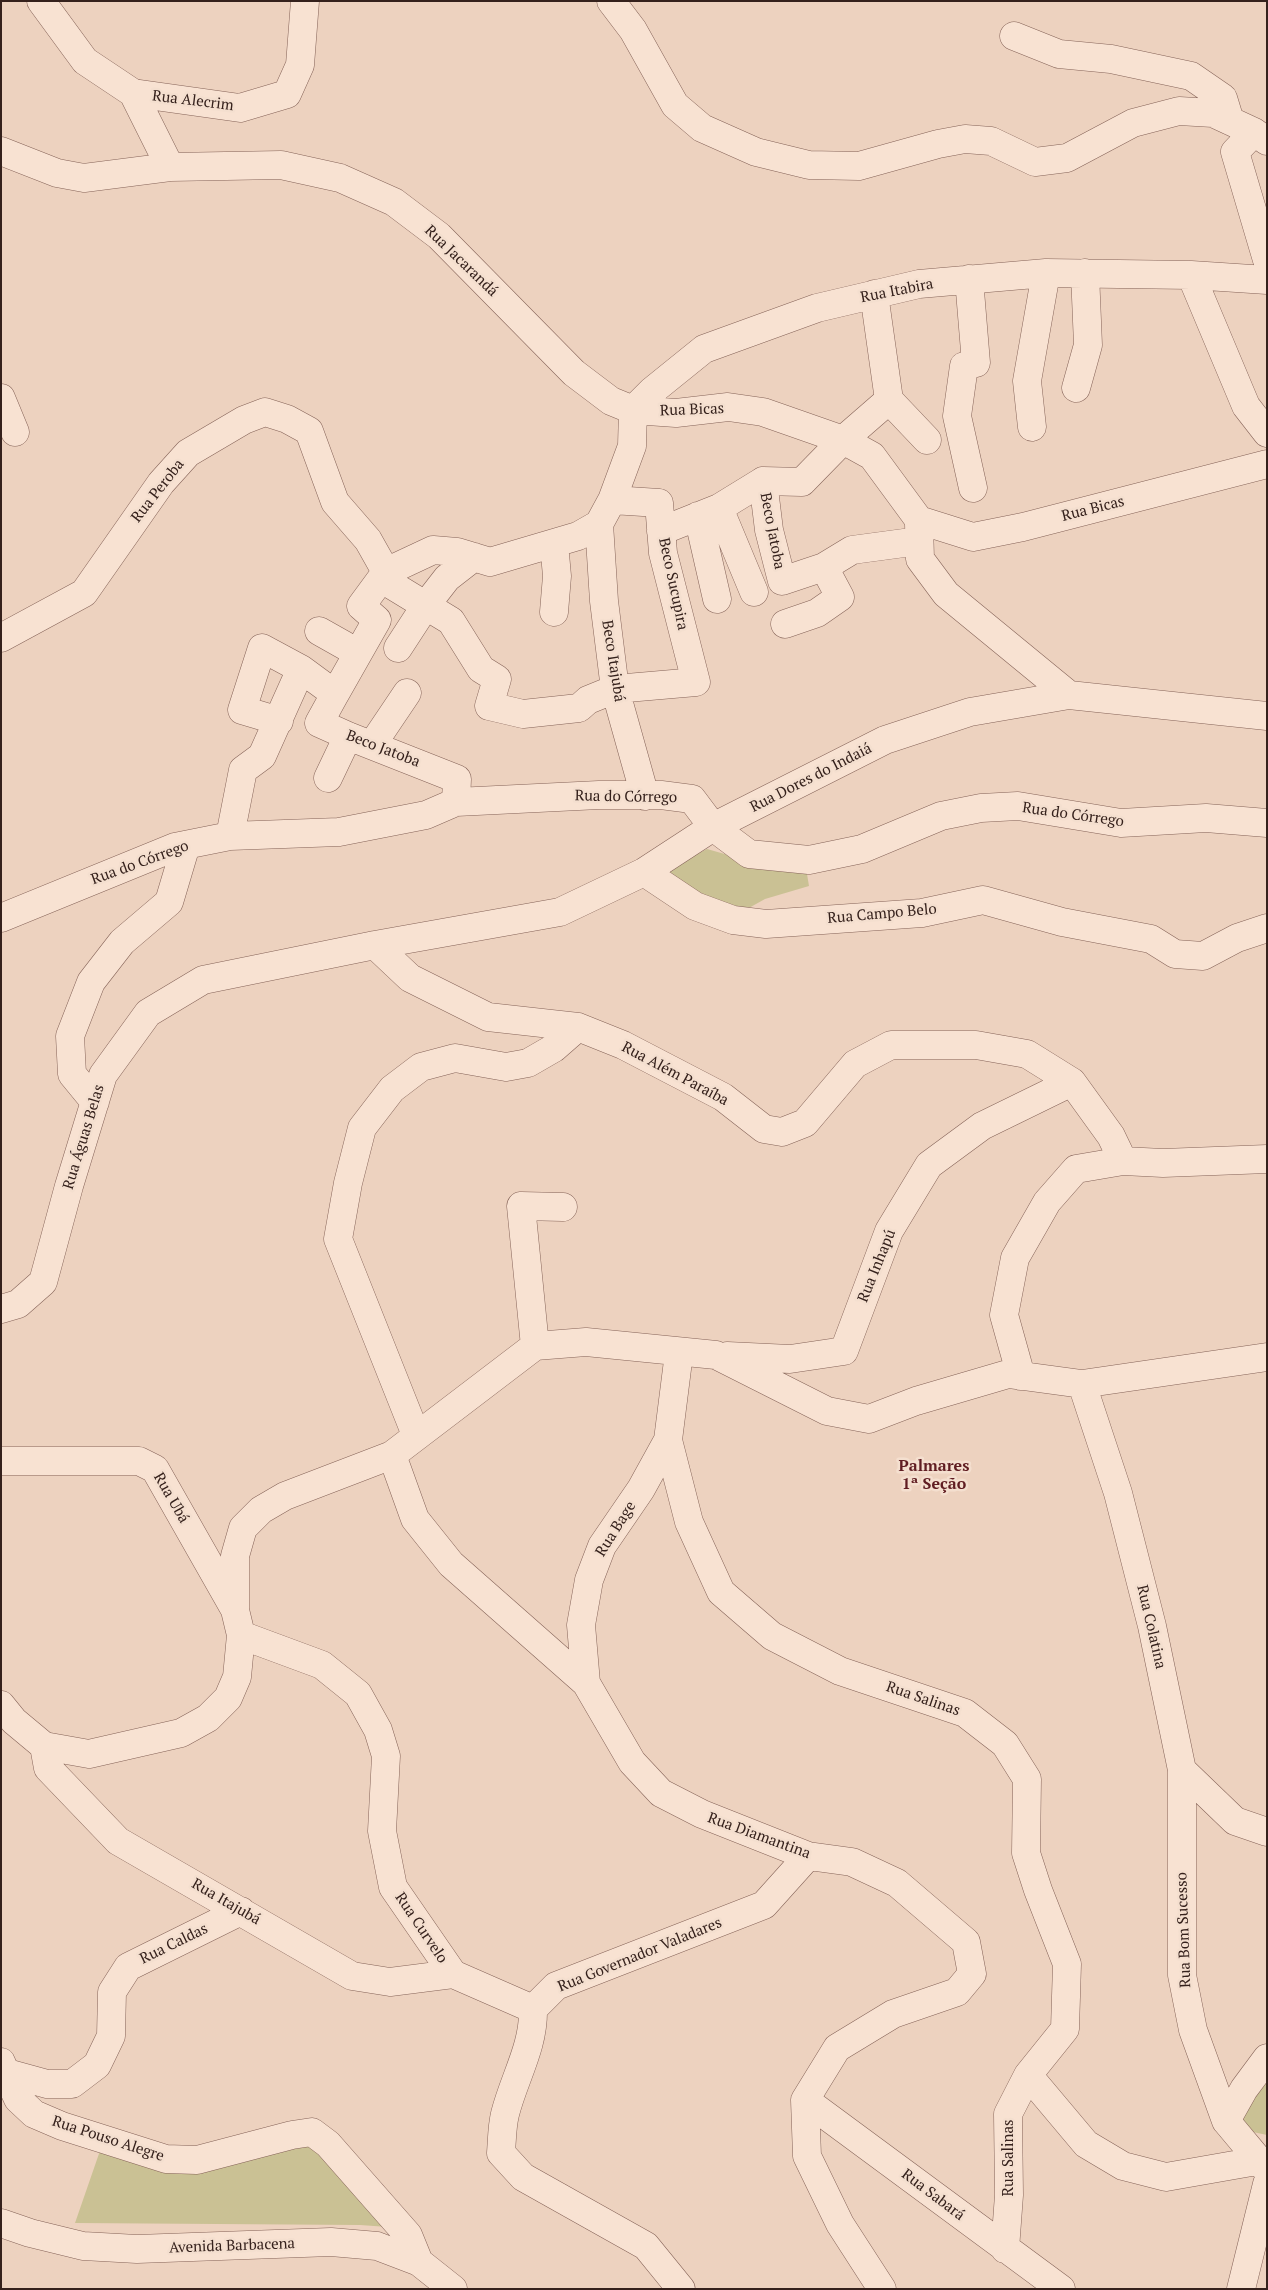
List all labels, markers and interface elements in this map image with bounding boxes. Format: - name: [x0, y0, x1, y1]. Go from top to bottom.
- street label: Rua Alecrim: [151, 87, 235, 115]
- street label: Rua Jacarandá: [421, 222, 501, 300]
- street label: Rua Itabira: [859, 275, 935, 307]
- street label: Rua Bicas: [660, 400, 724, 420]
- street label: Rua Peroba: [128, 456, 188, 526]
- street label: Beco Jatoba: [756, 491, 788, 571]
- street label: Rua Bicas: [1060, 493, 1126, 525]
- street label: Beco Sucupira: [654, 536, 692, 632]
- street label: Beco Itajubá: [598, 619, 628, 703]
- street label: Beco Jatoba: [343, 727, 423, 771]
- street label: Rua Dores do Indaiá: [747, 740, 875, 816]
- street label: Rua do Córrego: [575, 787, 677, 807]
- street label: Rua do Córrego: [1021, 799, 1125, 831]
- street label: Rua do Córrego: [89, 837, 191, 889]
- street label: Rua Campo Belo: [827, 900, 937, 928]
- street label: Rua Além Paraíba: [619, 1038, 731, 1110]
- street label: Rua Águas Belas: [60, 1082, 108, 1192]
- street label: Rua Inhapú: [854, 1227, 900, 1305]
- district label: Palmares 1ª Seção: [899, 1456, 969, 1494]
- street label: Rua Ubá: [149, 1470, 193, 1526]
- street label: Rua Bage: [592, 1498, 640, 1560]
- street label: Rua Colatina: [1133, 1583, 1169, 1671]
- street label: Rua Salinas: [884, 1678, 962, 1720]
- street label: Rua Diamantina: [705, 1809, 813, 1863]
- street label: Rua Bom Sucesso: [1173, 1872, 1195, 1988]
- street label: Rua Itajubá: [188, 1875, 264, 1929]
- street label: Rua Curvelo: [391, 1889, 451, 1967]
- street label: Rua Governador Valadares: [555, 1914, 725, 1996]
- street label: Rua Caldas: [137, 1920, 211, 1968]
- street label: Rua Pouso Alegre: [50, 2112, 166, 2166]
- street label: Rua Salinas: [1000, 2119, 1018, 2197]
- street label: Rua Sabará: [898, 2166, 968, 2224]
- street label: Avenida Barbacena: [169, 2235, 295, 2257]

